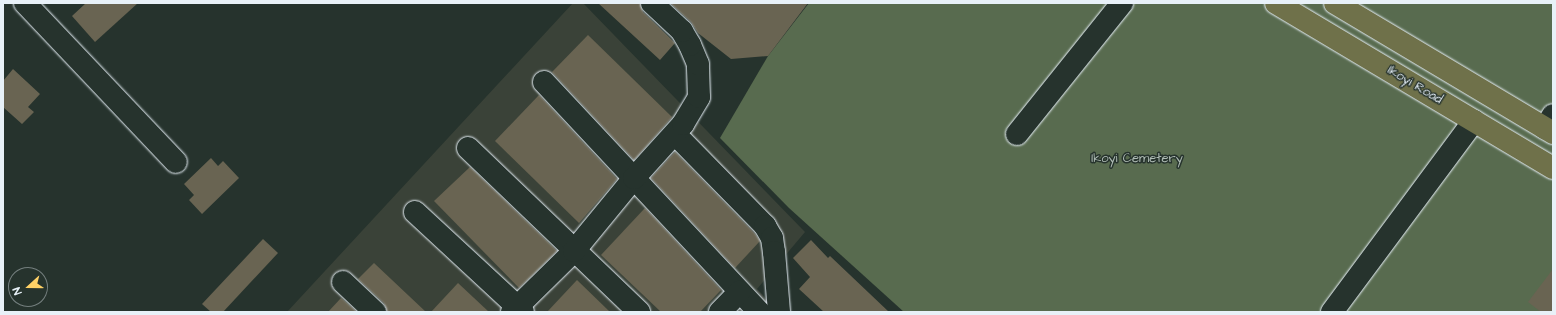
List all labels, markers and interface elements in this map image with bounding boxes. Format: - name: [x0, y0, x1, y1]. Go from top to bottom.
- street label: Ikoyi Road: [1385, 62, 1445, 108]
- park label: Ikoyi Cemetery: [1091, 150, 1183, 166]
- north arrow: [8, 267, 48, 307]
- text: N: [9, 285, 26, 297]

